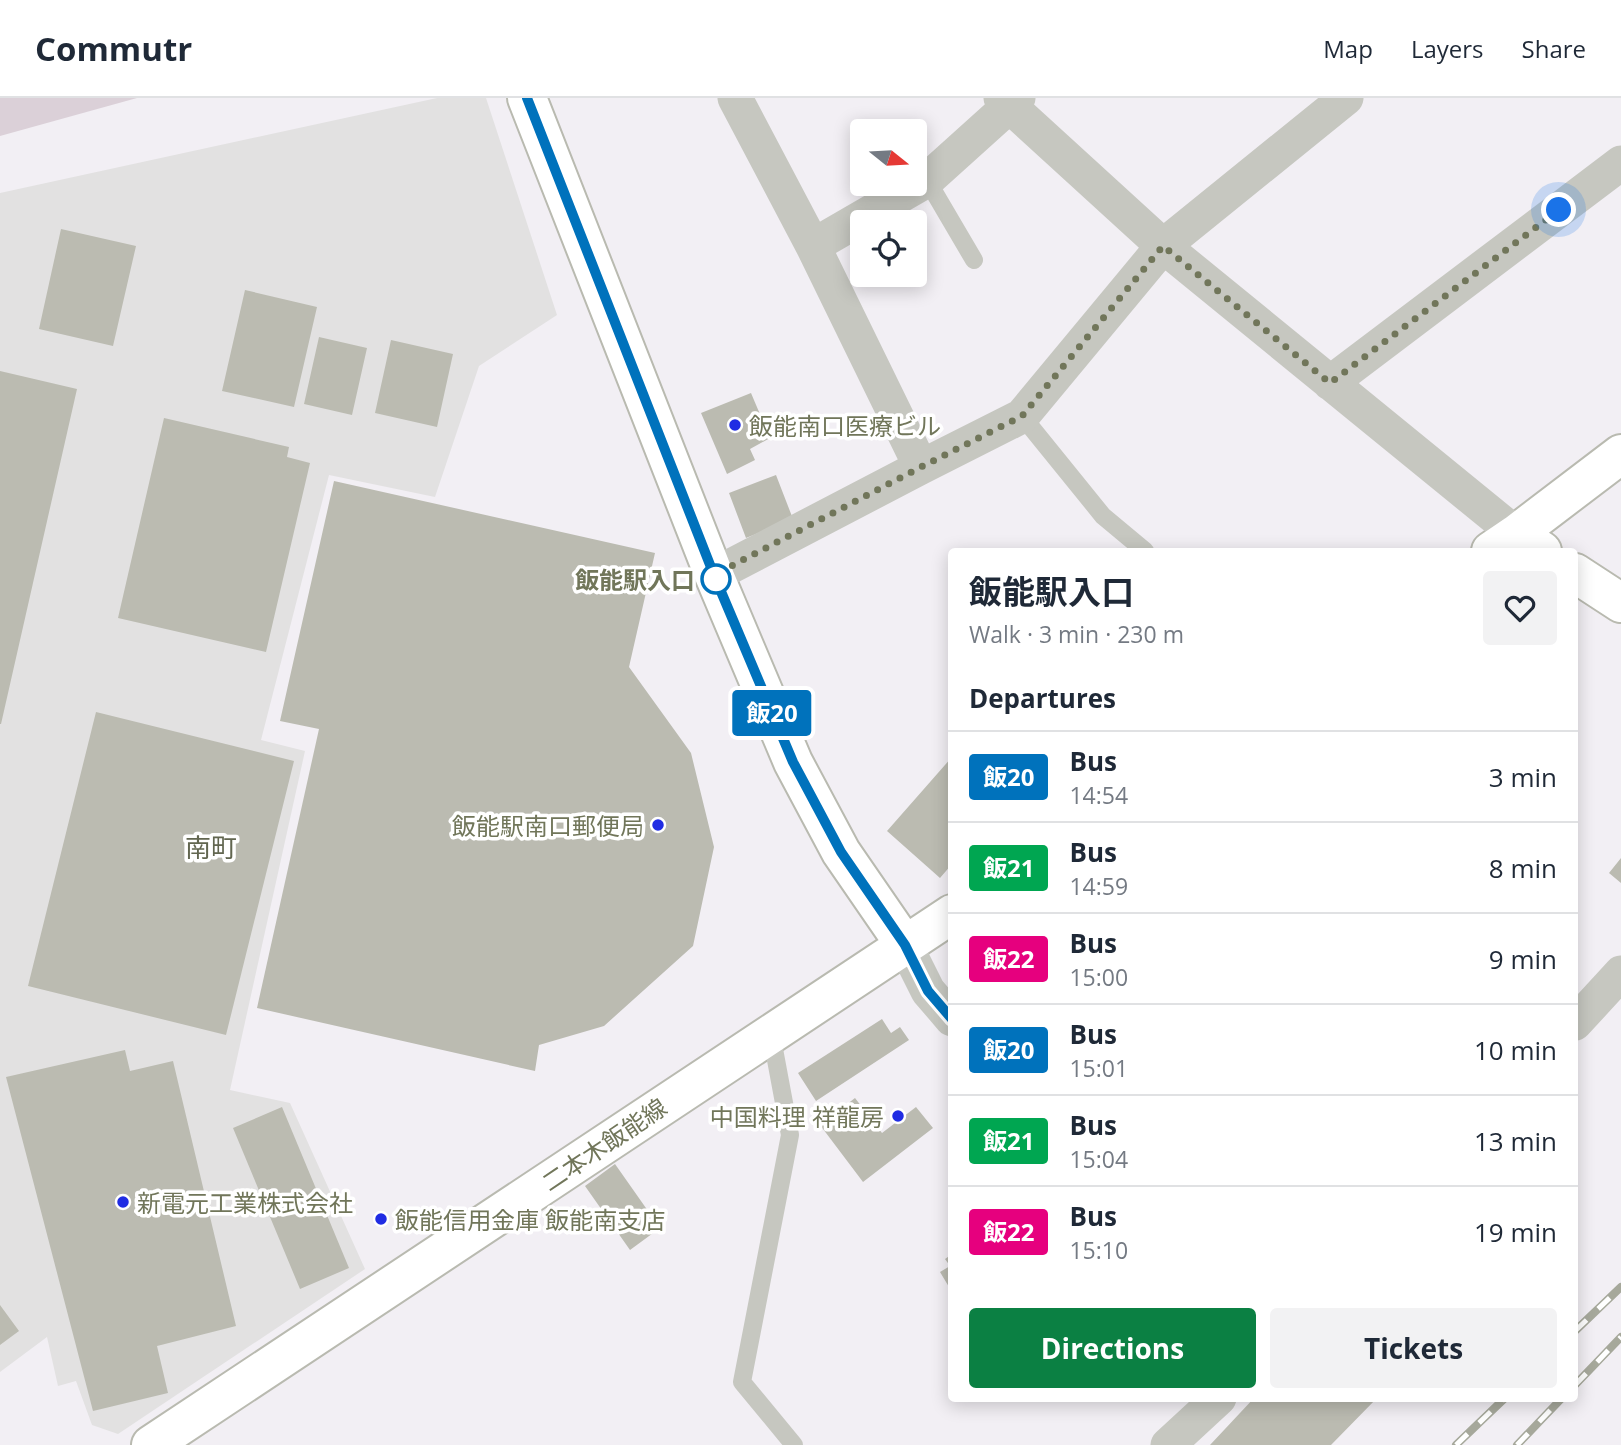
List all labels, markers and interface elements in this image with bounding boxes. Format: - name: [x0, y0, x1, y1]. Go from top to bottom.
- text: Commutr: [35, 26, 192, 71]
- text: Map: [1323, 32, 1373, 65]
- text: Layers: [1411, 32, 1484, 65]
- text: Share: [1522, 32, 1586, 65]
- north arrow: [850, 119, 928, 196]
- map controls: [850, 119, 927, 287]
- your location: [1541, 192, 1576, 227]
- button: locate: [850, 210, 927, 287]
- place label: 飯能南口医療ビル: [749, 409, 941, 442]
- marker: 飯能南口医療ビル: [727, 417, 743, 433]
- place label: 飯能駅入口: [575, 563, 695, 596]
- marker: 飯能駅入口: [701, 564, 731, 594]
- text: 飯能駅入口: [969, 569, 1134, 614]
- button: heart: [1483, 571, 1557, 645]
- text: Walk · 3 min · 230 m: [969, 618, 1184, 650]
- text: Departures: [969, 680, 1116, 716]
- line badge: 飯20: [732, 690, 812, 736]
- text: 飯20: [746, 696, 798, 729]
- text: Bus: [1069, 743, 1117, 779]
- text: 3 min: [1489, 759, 1557, 795]
- text: 飯20: [983, 760, 1034, 793]
- text: 14:54: [1069, 779, 1128, 811]
- place label: 飯能駅南口郵便局: [452, 809, 644, 842]
- marker: 飯能駅南口郵便局: [650, 817, 666, 833]
- district label: 南町: [185, 829, 237, 865]
- text: Bus: [1069, 834, 1117, 870]
- text: 8 min: [1489, 850, 1557, 886]
- text: 飯21: [983, 851, 1034, 884]
- text: 14:59: [1069, 870, 1128, 902]
- text: Bus: [1069, 925, 1117, 961]
- text: 9 min: [1489, 941, 1557, 977]
- text: 飯22: [983, 942, 1034, 975]
- text: 15:00: [1069, 961, 1128, 993]
- text: Bus: [1069, 1016, 1117, 1052]
- text: 10 min: [1474, 1032, 1557, 1068]
- text: 飯20: [983, 1033, 1034, 1066]
- text: 15:01: [1069, 1052, 1128, 1084]
- street label: 二本木飯能線: [535, 1090, 673, 1198]
- place label: 中国料理 祥龍房: [710, 1100, 884, 1133]
- text: Bus: [1069, 1107, 1117, 1143]
- marker: 中国料理 祥龍房: [890, 1108, 906, 1124]
- text: 13 min: [1474, 1123, 1557, 1159]
- text: 飯21: [983, 1124, 1034, 1157]
- text: 15:04: [1069, 1143, 1128, 1175]
- place label: 新電元工業株式会社: [137, 1186, 353, 1219]
- marker: 新電元工業株式会社: [115, 1194, 131, 1210]
- text: Bus: [1069, 1198, 1117, 1234]
- place label: 飯能信用金庫 飯能南支店: [395, 1203, 665, 1236]
- marker: 飯能信用金庫 飯能南支店: [373, 1211, 389, 1227]
- text: 19 min: [1474, 1214, 1557, 1250]
- text: 飯22: [983, 1215, 1034, 1248]
- text: 15:10: [1069, 1234, 1128, 1266]
- button: Directions: [969, 1308, 1256, 1388]
- button: Tickets: [1270, 1308, 1557, 1388]

